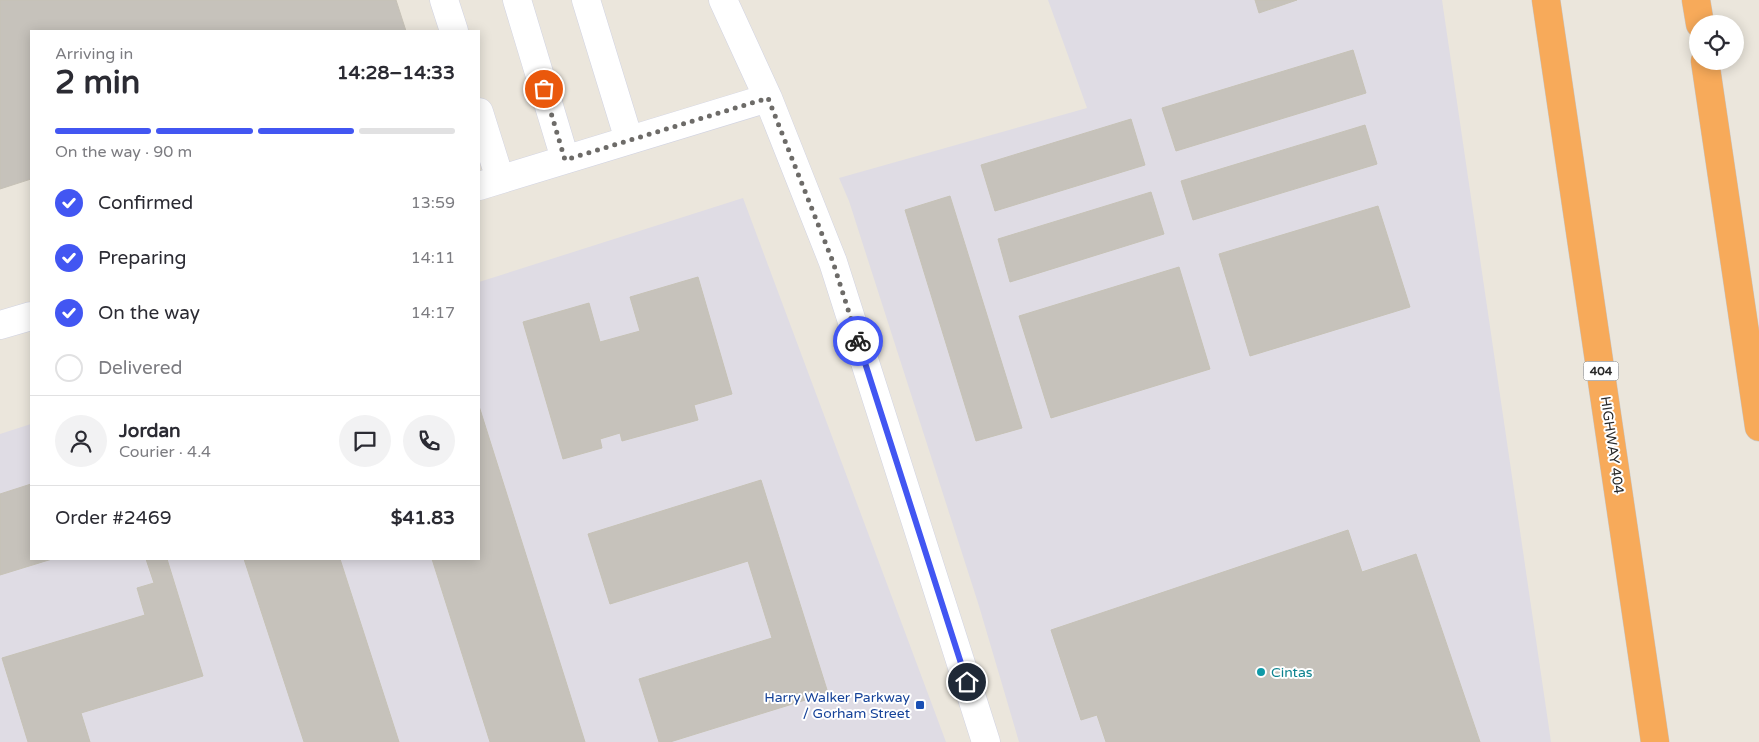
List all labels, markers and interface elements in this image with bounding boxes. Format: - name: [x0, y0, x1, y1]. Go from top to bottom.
- map controls: [1689, 15, 1744, 70]
- button: locate: [1689, 15, 1744, 70]
- text: Arriving in: [55, 44, 133, 64]
- text: 14:28–14:33: [337, 62, 455, 84]
- text: 2 min: [55, 64, 140, 102]
- pin: [523, 68, 565, 110]
- icon: bag: [530, 75, 558, 103]
- text: On the way · 90 m: [55, 142, 192, 162]
- icon: check: [55, 189, 83, 217]
- text: Confirmed: [98, 192, 193, 214]
- text: 13:59: [411, 193, 455, 213]
- icon: check: [55, 244, 83, 272]
- text: Preparing: [98, 247, 187, 269]
- text: 14:11: [411, 248, 455, 268]
- icon: check: [55, 299, 83, 327]
- text: On the way: [98, 302, 200, 324]
- text: 14:17: [411, 303, 455, 323]
- courier: [833, 316, 883, 366]
- icon: bike: [844, 327, 872, 355]
- text: Delivered: [98, 357, 183, 379]
- road number: 404: [1584, 362, 1618, 381]
- street label: HIGHWAY 404: [1597, 395, 1627, 495]
- button: person: [55, 415, 107, 467]
- button: chat: [339, 415, 391, 467]
- button: phone: [403, 415, 455, 467]
- text: Jordan: [119, 420, 181, 442]
- text: Courier · 4.4: [119, 442, 211, 462]
- text: Order #2469: [55, 507, 172, 529]
- text: $41.83: [391, 507, 455, 529]
- pin: [946, 661, 988, 703]
- place label: Cintas: [1271, 664, 1313, 681]
- marker: Cintas: [1255, 666, 1267, 678]
- icon: home: [953, 668, 981, 696]
- place label: Harry Walker Parkway / Gorham Street: [764, 689, 911, 722]
- marker: Harry Walker Parkway / Gorham Street: [914, 699, 926, 711]

